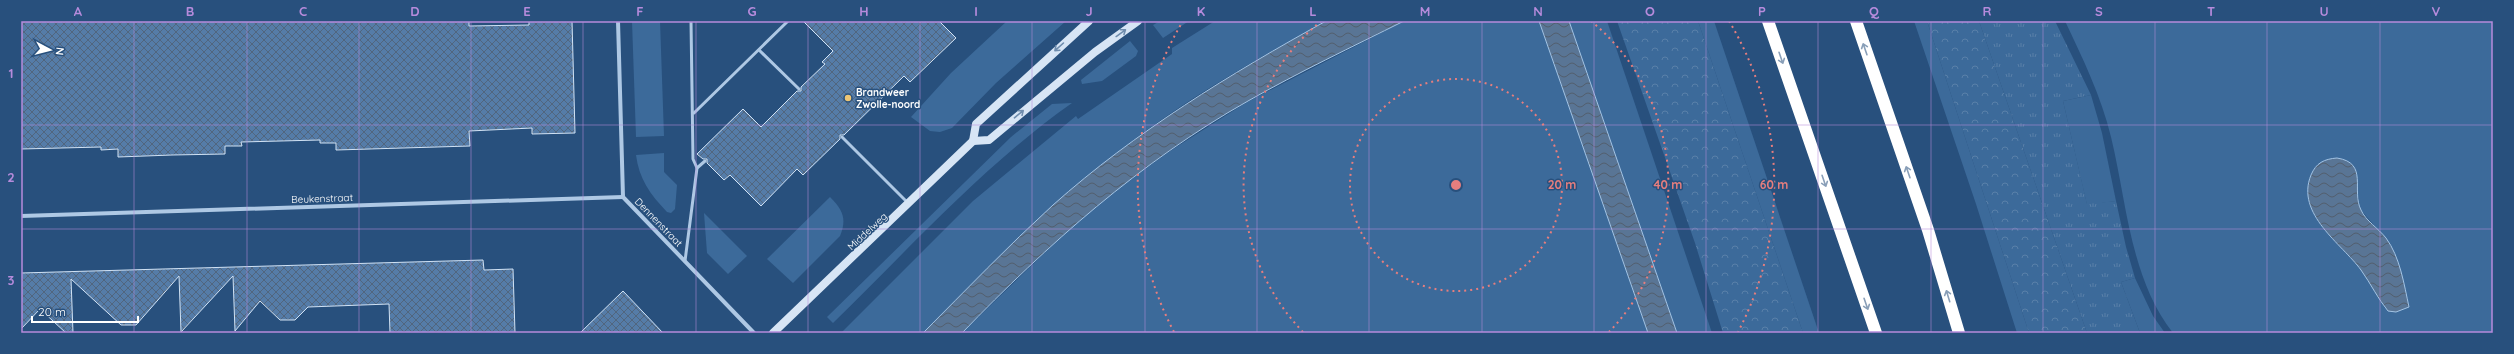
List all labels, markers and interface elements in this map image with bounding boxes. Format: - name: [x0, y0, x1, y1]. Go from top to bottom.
- text: A: [74, 3, 83, 19]
- text: B: [186, 3, 194, 19]
- text: C: [299, 3, 307, 19]
- text: D: [410, 3, 420, 19]
- text: E: [523, 3, 531, 19]
- text: F: [636, 3, 644, 19]
- text: G: [747, 3, 757, 19]
- text: H: [859, 3, 869, 19]
- text: I: [974, 3, 978, 19]
- text: J: [1085, 3, 1093, 19]
- text: K: [1197, 3, 1206, 19]
- text: L: [1309, 3, 1317, 19]
- text: M: [1420, 3, 1430, 19]
- text: N: [1533, 3, 1543, 19]
- text: O: [1645, 3, 1655, 19]
- text: P: [1758, 3, 1766, 19]
- text: Q: [1869, 3, 1880, 19]
- text: R: [1983, 3, 1992, 19]
- text: S: [2095, 3, 2103, 19]
- text: T: [2207, 3, 2215, 19]
- text: U: [2319, 3, 2329, 19]
- text: V: [2432, 3, 2441, 19]
- one-way arrow: [1115, 29, 1126, 37]
- north arrow: [30, 30, 70, 70]
- one-way arrow: [1054, 42, 1064, 51]
- one-way arrow: [1861, 44, 1869, 56]
- text: N: [52, 46, 67, 56]
- one-way arrow: [1778, 51, 1785, 64]
- text: 1: [8, 65, 14, 81]
- place label: Brandweer Zwolle-noord: [856, 86, 920, 111]
- marker: Brandweer Zwolle-noord: [843, 93, 853, 103]
- one-way arrow: [1014, 110, 1025, 119]
- one-way arrow: [1904, 166, 1911, 179]
- text: 2: [7, 169, 15, 185]
- one-way arrow: [1820, 174, 1828, 186]
- text: 20 m: [1548, 177, 1576, 192]
- text: 40 m: [1654, 177, 1682, 192]
- text: 60 m: [1760, 177, 1788, 192]
- centre of rings: [1449, 178, 1463, 192]
- street label: Beukenstraat: [291, 191, 354, 206]
- street label: Dennenstraat: [632, 195, 686, 250]
- street label: Middelweg: [845, 210, 890, 253]
- text: 3: [8, 272, 15, 288]
- one-way arrow: [1944, 289, 1951, 302]
- one-way arrow: [1863, 297, 1870, 310]
- scale bar: [32, 298, 138, 324]
- text: 20 m: [38, 304, 66, 319]

